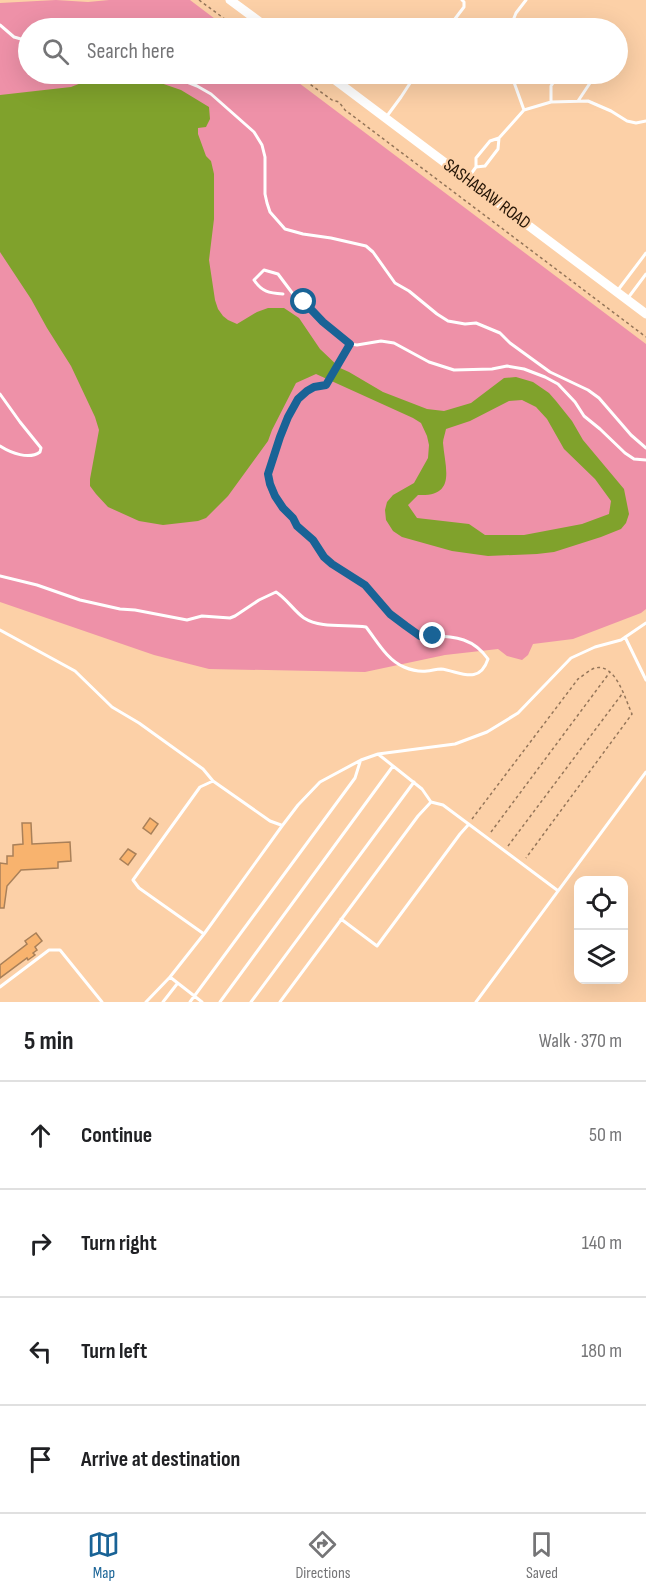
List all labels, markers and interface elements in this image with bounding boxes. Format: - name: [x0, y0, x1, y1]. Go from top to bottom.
- search box: [18, 18, 628, 84]
- icon: search: [39, 35, 72, 68]
- text: Search here: [87, 38, 174, 65]
- street label: SASHABAW ROAD: [439, 155, 535, 233]
- route start: [290, 288, 316, 314]
- route end: [419, 622, 445, 648]
- map controls: [574, 876, 628, 984]
- button: locate: [574, 876, 628, 930]
- button: layers: [574, 930, 628, 984]
- text: 5 min: [24, 1026, 74, 1057]
- text: Walk · 370 m: [539, 1029, 622, 1053]
- icon: ahead: [24, 1119, 57, 1152]
- text: Continue: [81, 1122, 152, 1149]
- text: 50 m: [589, 1123, 622, 1147]
- icon: right: [24, 1227, 57, 1260]
- text: Turn right: [81, 1230, 157, 1257]
- text: 140 m: [582, 1231, 622, 1255]
- icon: left: [24, 1335, 57, 1368]
- text: Turn left: [81, 1338, 147, 1365]
- text: 180 m: [581, 1339, 622, 1363]
- icon: arrive: [24, 1443, 57, 1476]
- text: Arrive at destination: [81, 1446, 240, 1473]
- tab: Map: [87, 1528, 120, 1583]
- tab: Directions: [295, 1528, 350, 1583]
- tab: Saved: [525, 1528, 558, 1583]

